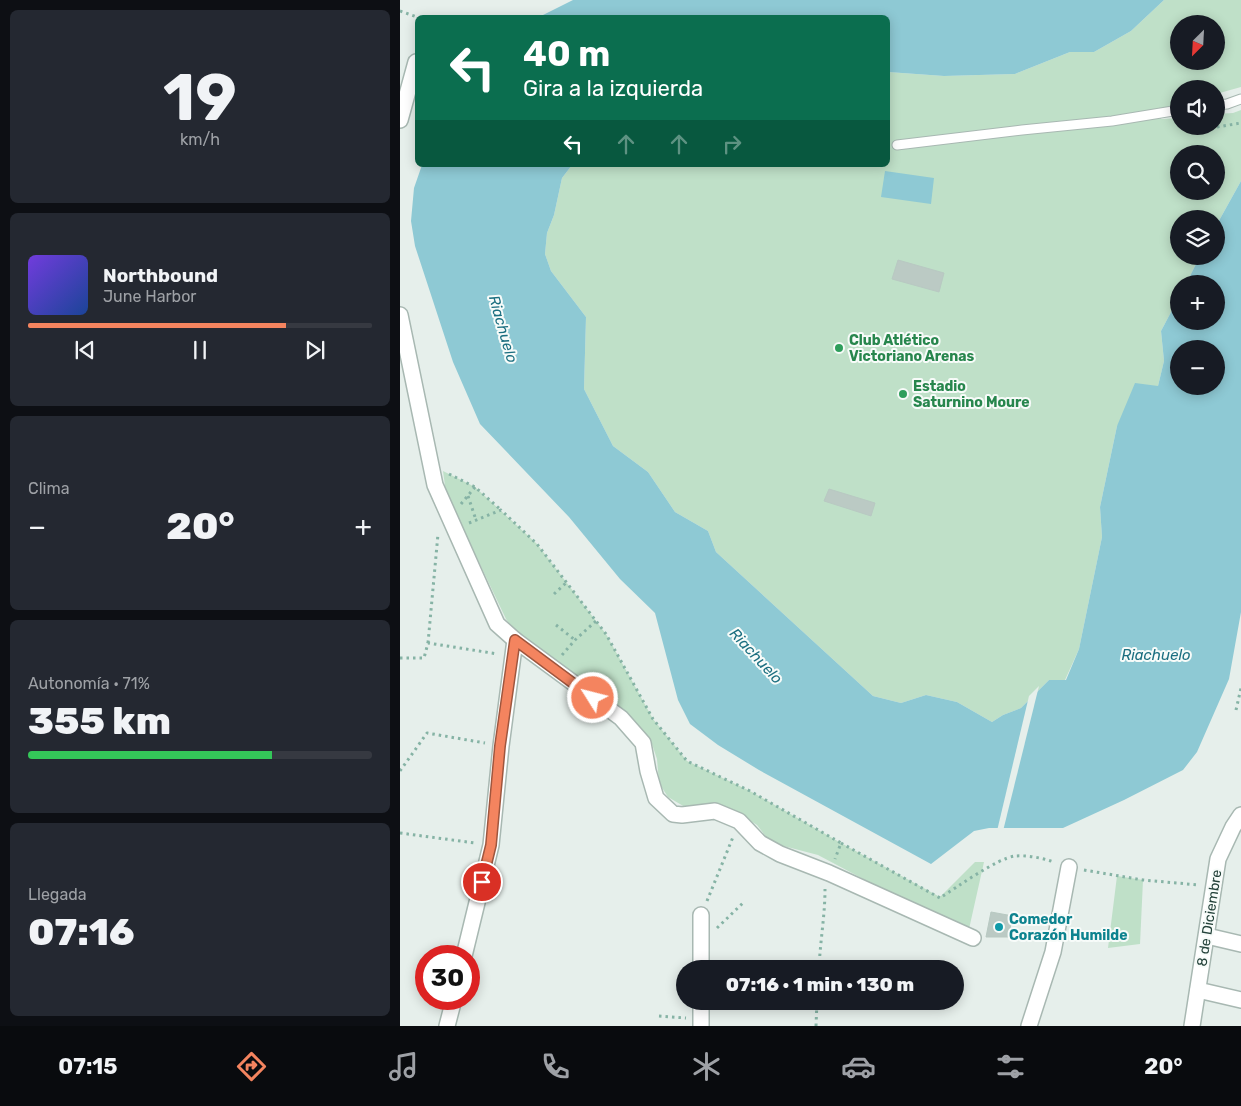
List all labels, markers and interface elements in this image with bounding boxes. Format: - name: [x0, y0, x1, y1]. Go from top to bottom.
- north arrow: [1170, 15, 1225, 70]
- map controls: [1170, 15, 1225, 395]
- text: 40 m: [523, 33, 610, 75]
- icon: left: [440, 35, 505, 100]
- text: 19: [163, 59, 237, 136]
- text: Gira a la izquierda: [523, 75, 703, 102]
- button: sound: [1170, 80, 1225, 135]
- text: km/h: [180, 130, 220, 149]
- icon: left: [559, 130, 587, 158]
- icon: ahead: [612, 130, 640, 158]
- icon: ahead: [665, 130, 693, 158]
- icon: right: [718, 130, 746, 158]
- button: search: [1170, 145, 1225, 200]
- button: layers: [1170, 210, 1225, 265]
- text: Northbound: [103, 264, 218, 287]
- button: +: [1170, 275, 1225, 330]
- text: June Harbor: [103, 287, 196, 306]
- water label: Riachuelo: [485, 293, 521, 365]
- place label: Club Atlético Victoriano Arenas: [849, 332, 975, 365]
- icon: previous: [71, 336, 99, 364]
- icon: pause: [186, 336, 214, 364]
- icon: next: [301, 336, 329, 364]
- button: −: [1170, 340, 1225, 395]
- marker: Club Atlético Victoriano Arenas: [833, 342, 845, 354]
- place label: Estadio Saturnino Moure: [913, 378, 1030, 411]
- marker: Estadio Saturnino Moure: [897, 388, 909, 400]
- text: Clima: [28, 479, 69, 498]
- text: 20°: [166, 503, 235, 549]
- text: −: [28, 510, 46, 543]
- text: +: [355, 510, 372, 543]
- water label: Riachuelo: [726, 625, 786, 688]
- water label: Riachuelo: [1121, 646, 1191, 664]
- position arrow: [566, 671, 618, 723]
- text: Autonomía · 71%: [28, 674, 150, 693]
- text: 355 km: [28, 698, 171, 744]
- pin: [461, 861, 503, 903]
- icon: arrive: [468, 868, 496, 896]
- street label: 8 de Diciembre: [1193, 868, 1226, 968]
- text: Llegada: [28, 885, 87, 904]
- text: 07:16: [28, 909, 135, 955]
- place label: Comedor Corazón Humilde: [1009, 911, 1127, 944]
- marker: Comedor Corazón Humilde: [993, 921, 1005, 933]
- speed limit sign: 30: [415, 945, 480, 1010]
- text: 07:16 · 1 min · 130 m: [726, 973, 914, 996]
- icon: directions: [234, 1049, 269, 1084]
- icon: music: [386, 1049, 421, 1084]
- icon: phone: [538, 1049, 573, 1084]
- icon: climate: [689, 1049, 724, 1084]
- icon: car: [841, 1049, 876, 1084]
- icon: filters: [993, 1049, 1028, 1084]
- text: 07:15: [58, 1053, 117, 1080]
- text: 20°: [1144, 1053, 1183, 1080]

